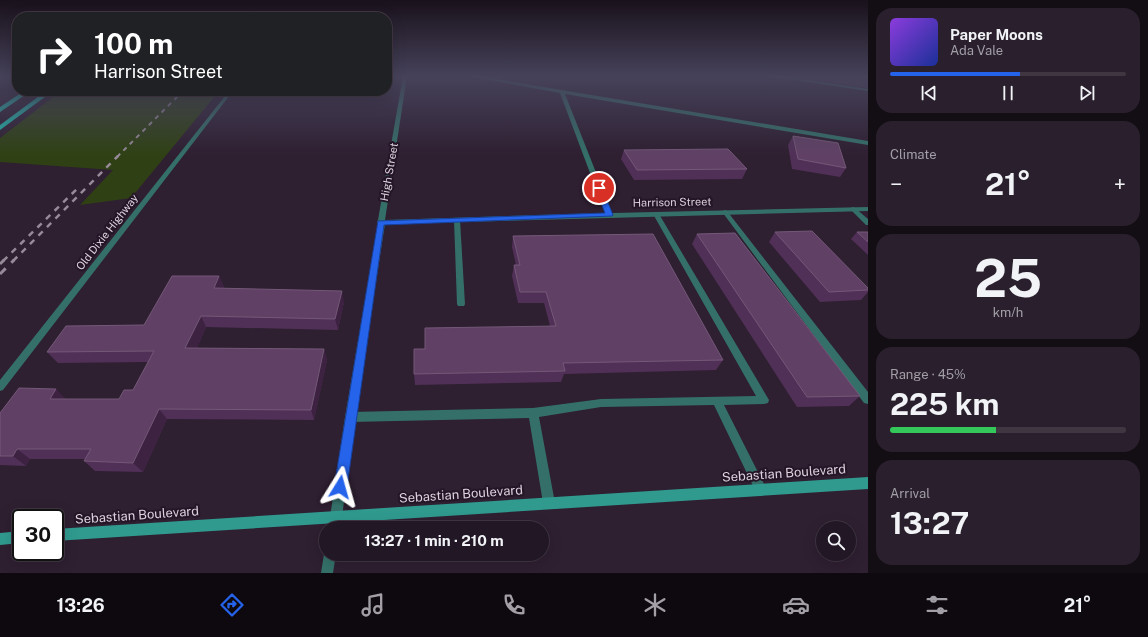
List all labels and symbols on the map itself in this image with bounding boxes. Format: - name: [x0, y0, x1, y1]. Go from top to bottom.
- street label: High Street: [378, 142, 400, 202]
- pin: [582, 171, 616, 205]
- street label: Old Dixie Highway: [74, 192, 140, 272]
- street label: Harrison Street: [633, 195, 711, 209]
- street label: Sebastian Boulevard: [721, 461, 847, 485]
- position arrow: [319, 466, 361, 508]
- street label: Sebastian Boulevard: [398, 482, 524, 506]
- street label: Sebastian Boulevard: [74, 503, 200, 527]
- speed limit sign: 30: [12, 509, 64, 561]

